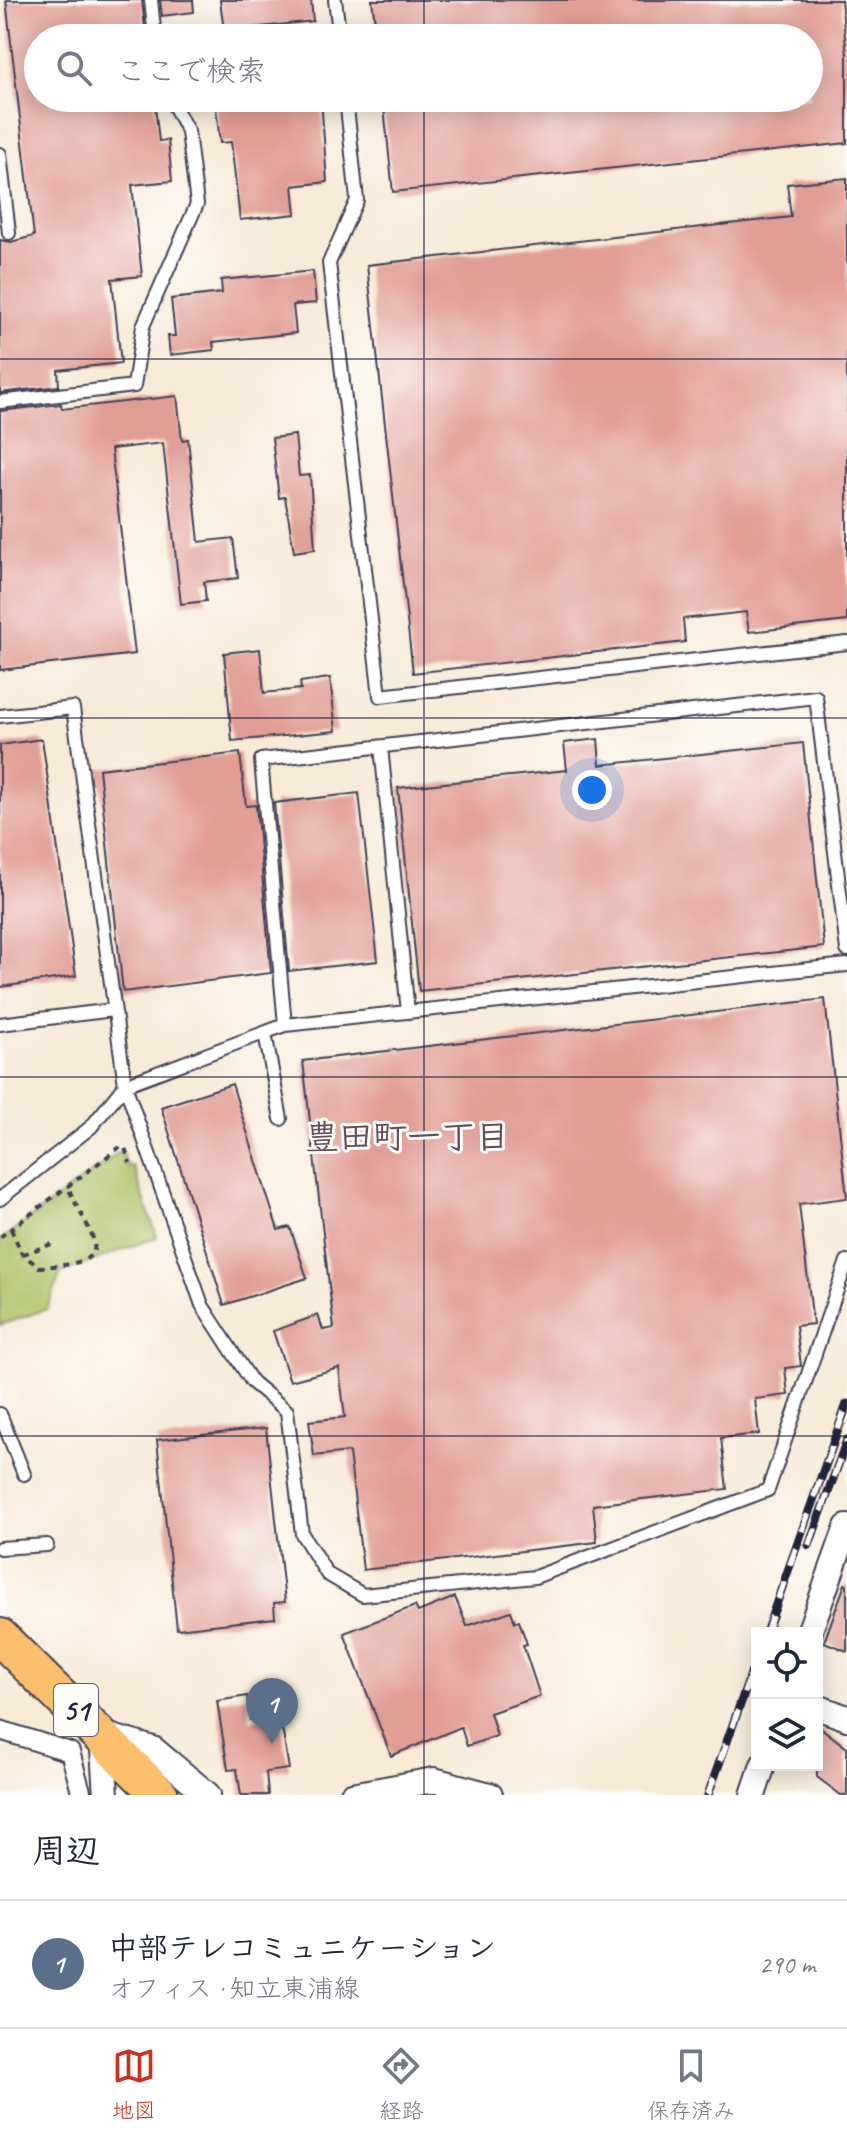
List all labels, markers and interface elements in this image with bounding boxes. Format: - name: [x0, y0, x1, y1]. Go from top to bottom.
- search box: [24, 24, 823, 112]
- icon: search: [52, 46, 96, 90]
- text: ここで検索: [116, 52, 266, 90]
- your location: [572, 770, 612, 810]
- district label: 豊田町一丁目: [305, 1115, 509, 1158]
- map controls: [751, 1627, 823, 1771]
- button: locate: [751, 1627, 823, 1699]
- pin: 1: [246, 1678, 298, 1744]
- road number: 51: [54, 1684, 98, 1736]
- button: layers: [751, 1699, 823, 1771]
- text: 周辺: [32, 1829, 100, 1872]
- text: 中部テレコミュニケーション: [108, 1929, 496, 1967]
- text: 1: [52, 1948, 64, 1981]
- text: 290 m: [759, 1948, 815, 1981]
- text: オフィス · 知立東浦線: [108, 1972, 359, 2005]
- tab: 地図: [112, 2044, 156, 2125]
- tab: 経路: [379, 2044, 423, 2125]
- tab: 保存済み: [647, 2044, 735, 2125]

